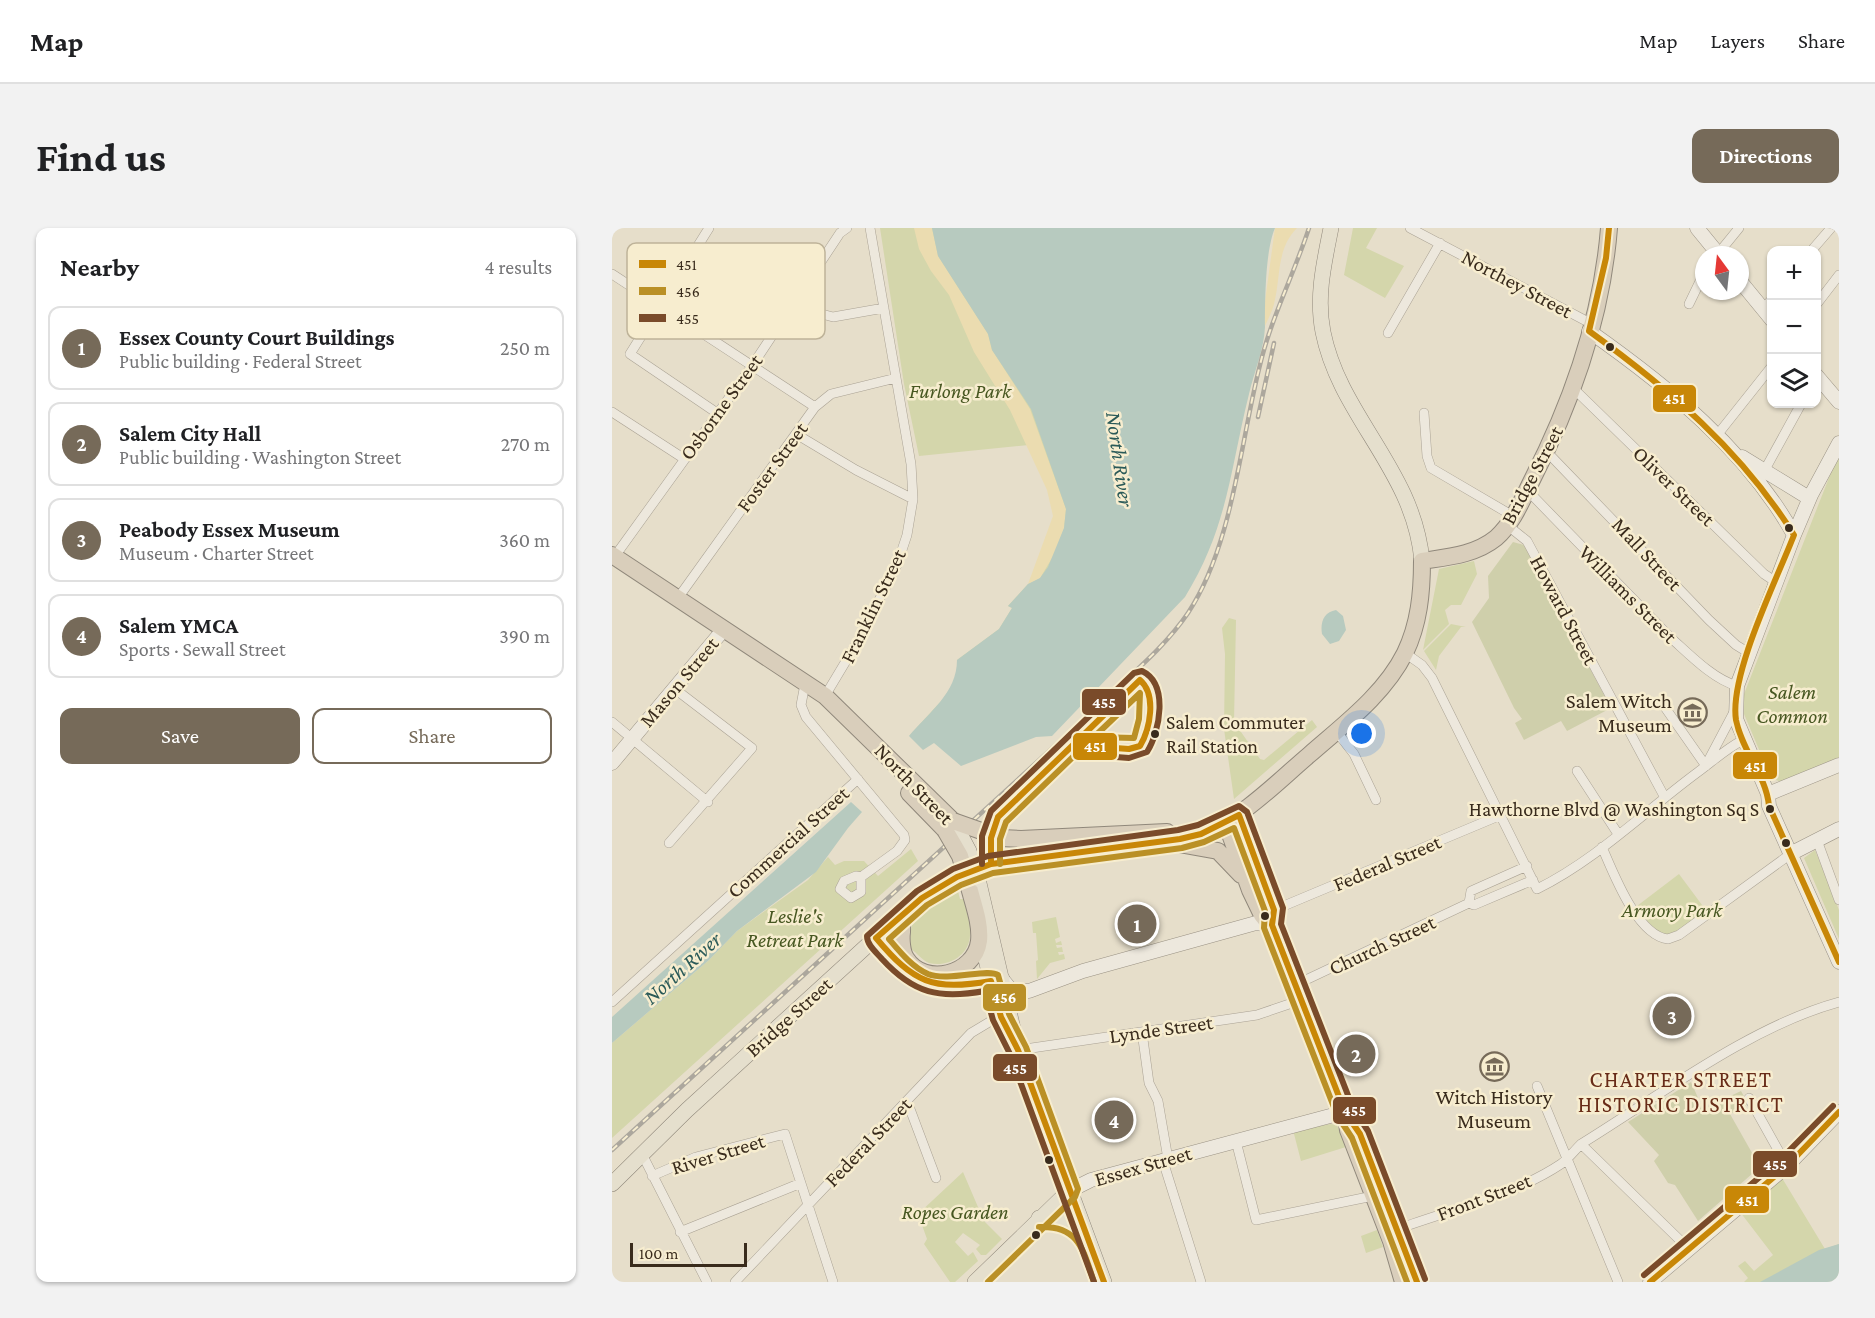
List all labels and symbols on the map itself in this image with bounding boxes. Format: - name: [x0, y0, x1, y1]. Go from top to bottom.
- legend: [627, 243, 825, 339]
- street label: Northey Street: [1458, 245, 1577, 324]
- north arrow: [1695, 246, 1749, 300]
- text: 451: [676, 256, 697, 273]
- text: 456: [676, 283, 700, 300]
- text: 455: [676, 310, 699, 327]
- unlabelled marker: [1604, 341, 1616, 353]
- street label: Osborne Street: [675, 349, 768, 464]
- park label: Furlong Park: [909, 379, 1012, 403]
- line badge: 451: [1652, 384, 1697, 413]
- text: 451: [1663, 390, 1685, 407]
- water label: North River: [1101, 410, 1139, 509]
- street label: Foster Street: [731, 417, 813, 517]
- street label: Bridge Street: [1496, 421, 1568, 528]
- street label: Oliver Street: [1628, 441, 1721, 532]
- street label: Mall Street: [1607, 512, 1688, 596]
- unlabelled marker: [1783, 522, 1795, 534]
- street label: Williams Street: [1574, 540, 1683, 649]
- street label: Franklin Street: [835, 544, 911, 667]
- street label: Howard Street: [1525, 551, 1603, 670]
- street label: Mason Street: [634, 631, 724, 732]
- park label: Salem Common: [1756, 680, 1828, 728]
- line badge: 455: [1081, 688, 1127, 716]
- place label: Salem Witch Museum: [1566, 689, 1672, 737]
- text: 455: [1092, 694, 1116, 711]
- museum icon: Salem Witch Museum: [1677, 697, 1709, 729]
- place label: Salem Commuter Rail Station: [1166, 711, 1305, 757]
- your location: [1347, 719, 1376, 748]
- marker: Salem Commuter Rail Station: [1149, 728, 1161, 740]
- line badge: 451: [1072, 732, 1118, 761]
- text: 451: [1084, 738, 1106, 755]
- street label: North Street: [870, 739, 959, 830]
- line badge: 451: [1732, 751, 1778, 780]
- text: 451: [1744, 758, 1766, 775]
- street label: Commercial Street: [722, 780, 855, 903]
- place label: Hawthorne Blvd @ Washington Sq S: [1469, 798, 1759, 821]
- marker: Hawthorne Blvd @ Washington Sq S: [1764, 803, 1776, 815]
- street label: Federal Street: [1329, 829, 1445, 896]
- unlabelled marker: [1780, 837, 1792, 849]
- park label: Armory Park: [1621, 898, 1723, 922]
- pin: 1: [1118, 902, 1156, 946]
- park label: Leslie's Retreat Park: [747, 904, 844, 952]
- street label: Church Street: [1325, 909, 1440, 980]
- unlabelled marker: [1259, 910, 1271, 922]
- water label: North River: [638, 926, 727, 1009]
- street label: Bridge Street: [741, 971, 838, 1062]
- line badge: 456: [982, 983, 1027, 1012]
- text: 456: [991, 989, 1017, 1006]
- pin: 3: [1652, 994, 1692, 1038]
- street label: Lynde Street: [1108, 1010, 1215, 1048]
- pin: 2: [1336, 1032, 1376, 1076]
- museum icon: Witch History Museum: [1478, 1050, 1510, 1082]
- line badge: 455: [992, 1053, 1038, 1082]
- text: 455: [1003, 1060, 1027, 1077]
- district label: CHARTER STREET HISTORIC DISTRICT: [1578, 1067, 1784, 1117]
- place label: Witch History Museum: [1435, 1085, 1553, 1133]
- street label: Federal Street: [819, 1092, 917, 1192]
- line badge: 455: [1332, 1096, 1377, 1125]
- pin: 4: [1094, 1098, 1134, 1142]
- text: 455: [1342, 1102, 1366, 1119]
- street label: River Street: [668, 1128, 769, 1180]
- street label: Essex Street: [1092, 1140, 1195, 1191]
- line badge: 455: [1752, 1150, 1798, 1178]
- unlabelled marker: [1043, 1154, 1055, 1166]
- text: 455: [1763, 1156, 1787, 1173]
- street label: Front Street: [1433, 1168, 1535, 1226]
- line badge: 451: [1724, 1185, 1770, 1214]
- text: 451: [1736, 1192, 1758, 1209]
- park label: Ropes Garden: [901, 1200, 1009, 1224]
- unlabelled marker: [1030, 1229, 1042, 1241]
- scale bar: [630, 1240, 747, 1268]

